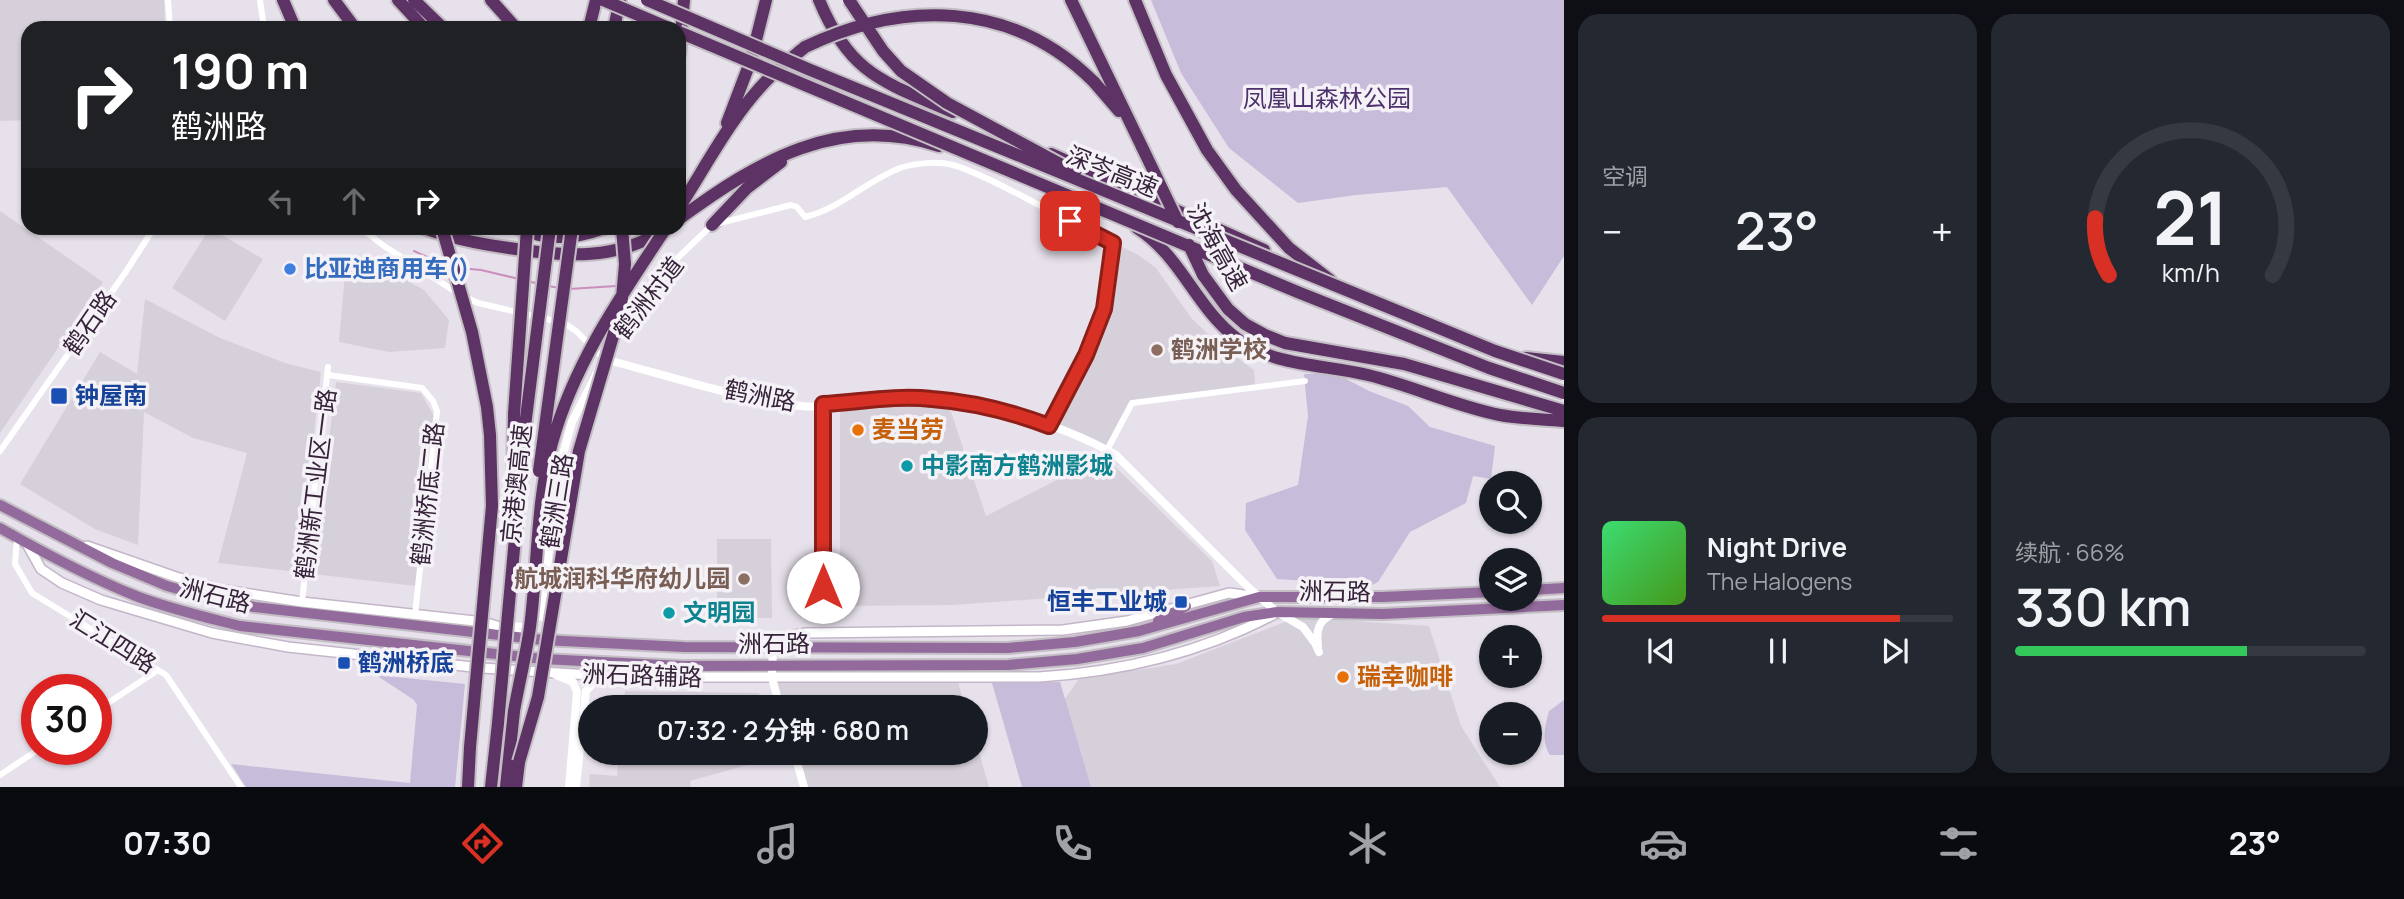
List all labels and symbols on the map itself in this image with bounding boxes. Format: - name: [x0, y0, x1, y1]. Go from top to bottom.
- park label: 凤凰山森林公园: [1243, 81, 1411, 114]
- street label: 深岑高速: [1062, 137, 1163, 204]
- pin: [1040, 191, 1100, 251]
- street label: 沈海高速: [1181, 196, 1256, 296]
- street label: 鹤洲村道: [605, 249, 690, 345]
- place label: 比亚迪商用车(): [304, 251, 470, 284]
- marker: 比亚迪商用车(): [282, 261, 298, 277]
- street label: 鹤石路: [55, 283, 123, 361]
- place label: 鹤洲学校: [1171, 332, 1267, 365]
- marker: 鹤洲学校: [1149, 342, 1165, 358]
- street label: 鹤洲路: [722, 371, 799, 418]
- place label: 钟屋南: [75, 378, 147, 411]
- marker: 钟屋南: [49, 386, 69, 406]
- street label: 鹤洲新工业区一路: [286, 387, 343, 581]
- place label: 麦当劳: [872, 412, 944, 445]
- street label: 鹤洲桥底二路: [403, 421, 450, 567]
- street label: 京港澳高速: [493, 422, 538, 545]
- marker: 麦当劳: [850, 422, 866, 438]
- place label: 中影南方鹤洲影城: [921, 448, 1113, 481]
- street label: 鹤洲三路: [532, 451, 579, 551]
- marker: 中影南方鹤洲影城: [899, 458, 915, 474]
- position arrow: [786, 550, 860, 624]
- place label: 航城润科华府幼儿园: [514, 561, 730, 594]
- street label: 洲石路: [176, 570, 254, 619]
- marker: 航城润科华府幼儿园: [736, 571, 752, 587]
- street label: 洲石路: [1299, 573, 1371, 608]
- place label: 恒丰工业城: [1047, 584, 1167, 617]
- marker: 恒丰工业城: [1173, 594, 1189, 610]
- place label: 文明园: [683, 595, 755, 628]
- street label: 汇江四路: [64, 601, 163, 680]
- marker: 文明园: [661, 605, 677, 621]
- street label: 洲石路: [738, 626, 810, 659]
- place label: 鹤洲桥底: [358, 645, 454, 678]
- marker: 鹤洲桥底: [336, 655, 352, 671]
- street label: 洲石路辅路: [582, 656, 703, 693]
- place label: 瑞幸咖啡: [1357, 659, 1453, 692]
- marker: 瑞幸咖啡: [1335, 669, 1351, 685]
- speed limit sign: 30: [21, 674, 112, 765]

